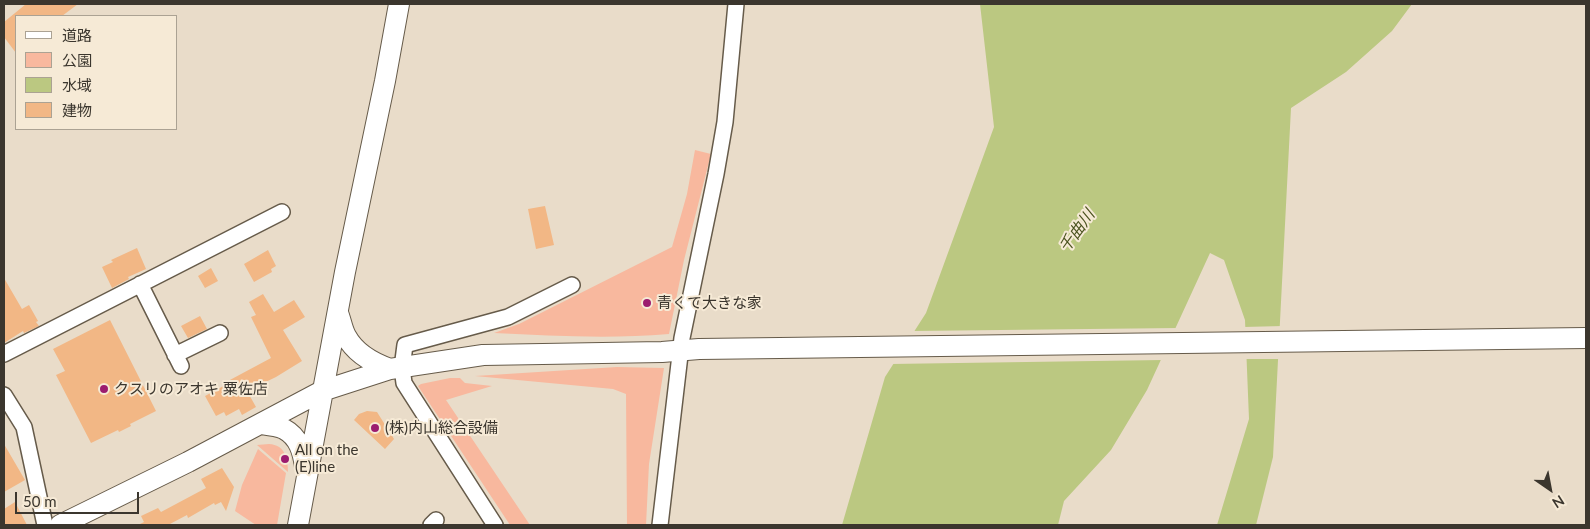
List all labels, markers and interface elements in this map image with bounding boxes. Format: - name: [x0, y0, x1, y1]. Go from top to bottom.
- legend: [15, 15, 178, 130]
- text: 道路: [62, 26, 92, 44]
- text: 公園: [62, 51, 92, 69]
- text: 水域: [62, 76, 92, 94]
- text: 建物: [62, 101, 92, 119]
- water label: 千曲川: [1055, 206, 1099, 256]
- place label: 青くて大きな家: [657, 294, 762, 312]
- marker: 青くて大きな家: [641, 297, 653, 309]
- place label: クスリのアオキ 粟佐店: [114, 380, 268, 398]
- marker: クスリのアオキ 粟佐店: [98, 383, 110, 395]
- place label: (株)内山総合設備: [385, 419, 498, 437]
- marker: (株)内山総合設備: [369, 422, 381, 434]
- place label: All on the (E)line: [295, 441, 358, 476]
- marker: All on the (E)line: [279, 453, 291, 465]
- north arrow: [1525, 464, 1575, 514]
- scale bar: [18, 482, 141, 514]
- text: 50 m: [23, 492, 57, 510]
- text: N: [1549, 492, 1568, 512]

